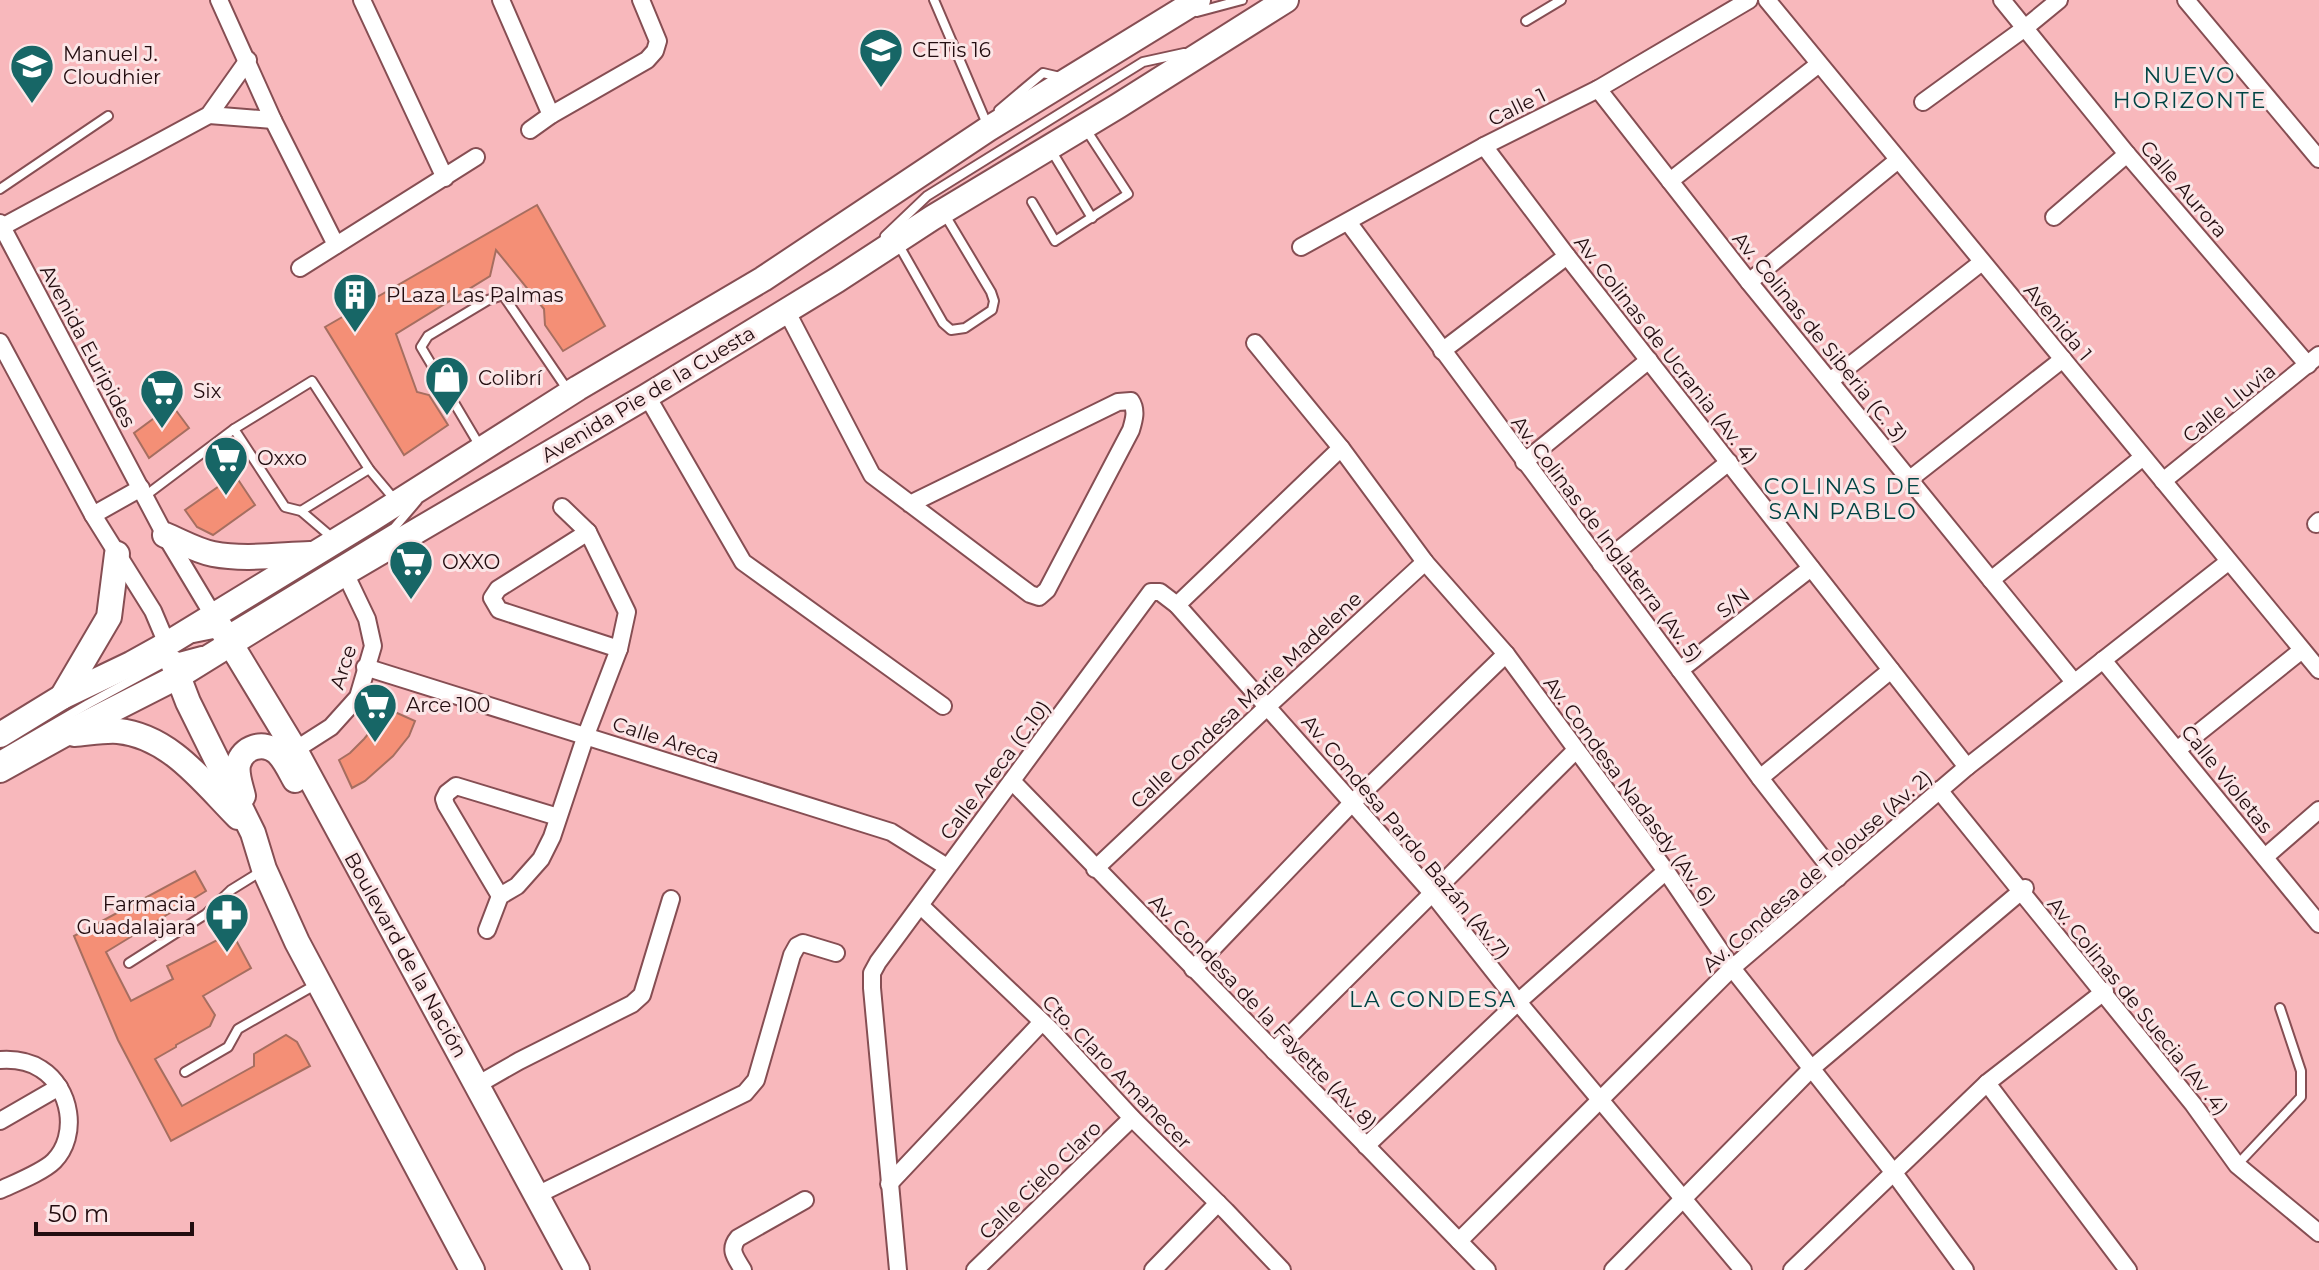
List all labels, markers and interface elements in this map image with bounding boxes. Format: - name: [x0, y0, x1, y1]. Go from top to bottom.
- school or university icon: CETis 16: [857, 26, 905, 89]
- place label: CETis 16: [912, 38, 991, 62]
- school or university icon: Manuel J. Cloudhier: [8, 42, 56, 105]
- place label: Manuel J. Cloudhier: [63, 42, 161, 89]
- district label: NUEVO HORIZONTE: [2113, 62, 2267, 114]
- street label: Calle 1: [1484, 83, 1550, 131]
- street label: Calle Aurora: [2135, 136, 2233, 242]
- street label: Av. Colinas de Siberia (C. 3): [1728, 227, 1912, 447]
- street label: Av. Colinas de Ucrania (Av. 4): [1569, 231, 1763, 469]
- street label: Avenida Euripides: [35, 261, 141, 431]
- building icon: PLaza Las Palmas: [331, 271, 379, 334]
- street label: Avenida 1: [2019, 279, 2097, 365]
- place label: PLaza Las Palmas: [386, 283, 564, 307]
- street label: Avenida Pie de la Cuesta: [537, 321, 759, 467]
- shop icon: Colibrí: [423, 354, 471, 417]
- street label: Calle Lluvia: [2178, 358, 2280, 448]
- place label: Colibrí: [478, 366, 543, 390]
- supermarket icon: Six: [138, 367, 186, 430]
- place label: Six: [193, 379, 222, 403]
- street label: Av. Colinas de Inglaterra (Av. 5): [1507, 411, 1707, 667]
- supermarket icon: Oxxo: [202, 434, 250, 497]
- place label: Oxxo: [257, 446, 307, 470]
- district label: COLINAS DE SAN PABLO: [1764, 473, 1922, 525]
- supermarket icon: OXXO: [387, 538, 435, 601]
- place label: OXXO: [442, 550, 500, 574]
- street label: S/N: [1712, 583, 1754, 623]
- street label: Calle Condesa Marie Madelene: [1125, 586, 1367, 814]
- street label: Arce: [325, 642, 361, 692]
- street label: Av. Condesa Nadasdy (Av. 6): [1539, 672, 1721, 910]
- supermarket icon: Arce 100: [351, 681, 399, 744]
- place label: Arce 100: [406, 693, 490, 717]
- street label: Calle Areca (C.10): [935, 696, 1055, 844]
- street label: Av. Condesa Pardo Bazán (Av.7): [1297, 710, 1515, 964]
- street label: Calle Areca: [609, 711, 723, 769]
- street label: Calle Violetas: [2176, 720, 2278, 838]
- street label: Av. Condesa de Tolouse (Av. 2): [1697, 765, 1937, 977]
- street label: Boulevard de la Nación: [339, 848, 473, 1062]
- street label: Av. Condesa de la Fayette (Av. 8): [1144, 889, 1382, 1135]
- pharmacy icon: Farmacia Guadalajara: [203, 891, 251, 954]
- place label: Farmacia Guadalajara: [76, 892, 196, 939]
- street label: Av. Colinas de Suecia (Av .4): [2043, 892, 2233, 1120]
- district label: LA CONDESA: [1349, 986, 1517, 1013]
- street label: Cto. Claro Amanecer: [1037, 990, 1197, 1154]
- street label: Calle Cielo Claro: [974, 1116, 1106, 1244]
- scale bar: [36, 1186, 192, 1236]
- text: 50 m: [48, 1199, 109, 1228]

